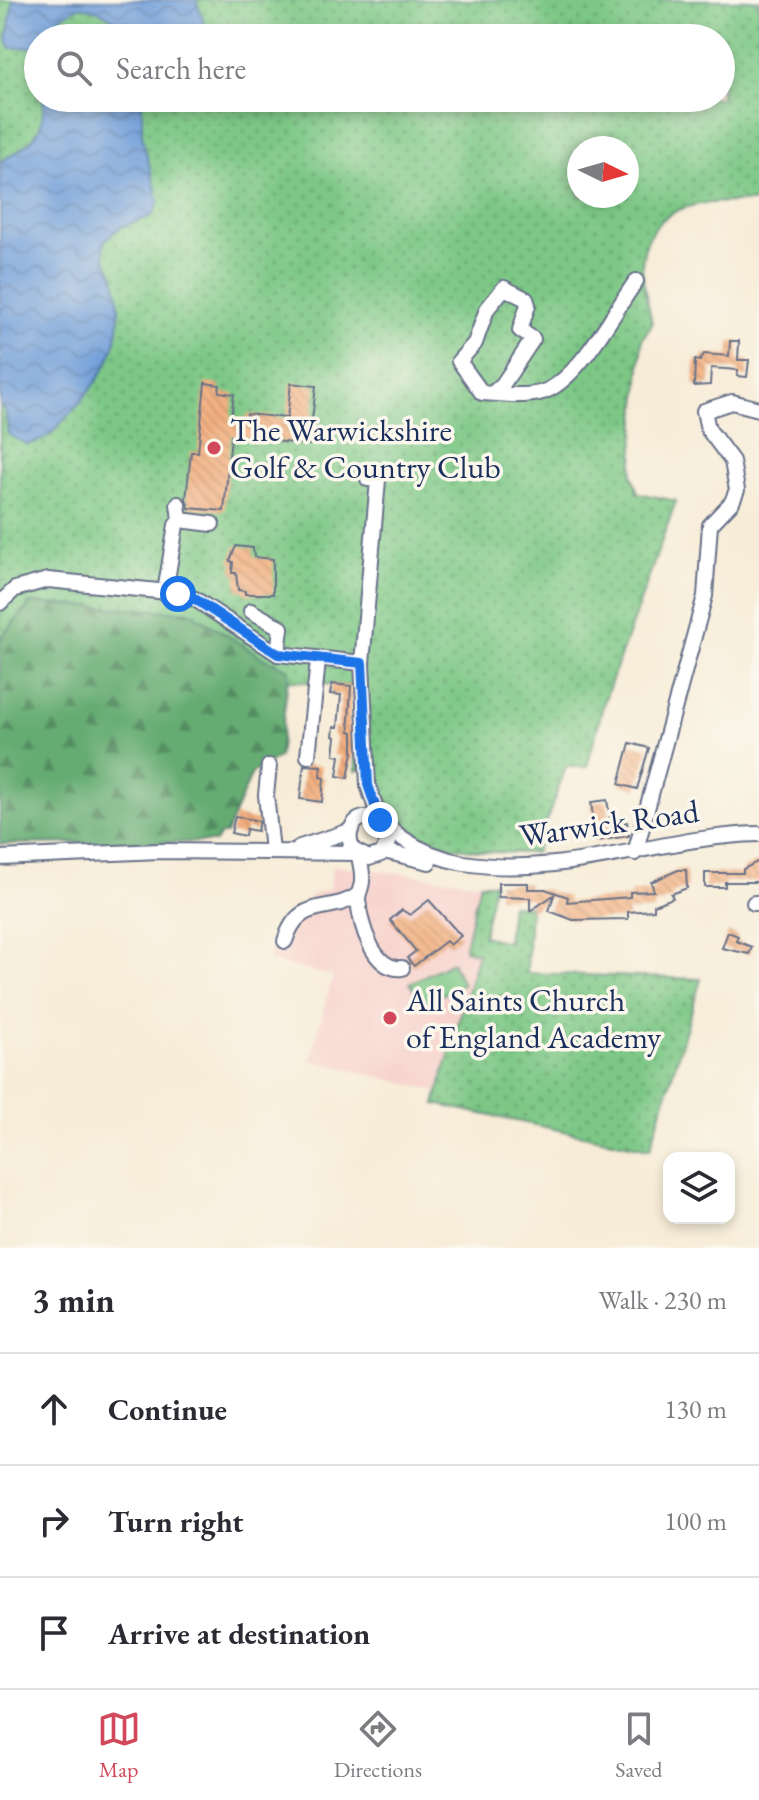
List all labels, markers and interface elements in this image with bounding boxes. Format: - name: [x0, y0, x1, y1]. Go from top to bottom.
- search box: [24, 24, 735, 112]
- icon: search: [52, 46, 96, 90]
- text: Search here: [116, 49, 246, 88]
- north arrow: [567, 136, 639, 208]
- place label: The Warwickshire Golf & Country Club: [230, 409, 501, 488]
- marker: The Warwickshire Golf & Country Club: [205, 439, 223, 457]
- route start: [160, 576, 196, 612]
- street label: Warwick Road: [517, 790, 702, 856]
- route end: [362, 802, 398, 838]
- place label: All Saints Church of England Academy: [405, 979, 662, 1058]
- marker: All Saints Church of England Academy: [381, 1009, 399, 1027]
- map controls: [663, 1152, 735, 1224]
- button: layers: [663, 1152, 735, 1224]
- text: 3 min: [32, 1278, 115, 1322]
- text: Walk · 230 m: [599, 1283, 727, 1317]
- icon: ahead: [32, 1387, 76, 1431]
- text: Continue: [108, 1390, 227, 1429]
- text: 130 m: [664, 1392, 727, 1426]
- icon: right: [32, 1499, 76, 1543]
- text: Turn right: [108, 1502, 244, 1541]
- text: 100 m: [664, 1504, 727, 1538]
- icon: arrive: [32, 1611, 76, 1655]
- text: Arrive at destination: [108, 1614, 370, 1653]
- tab: Map: [97, 1707, 141, 1784]
- tab: Directions: [334, 1707, 422, 1784]
- tab: Saved: [615, 1707, 662, 1784]

